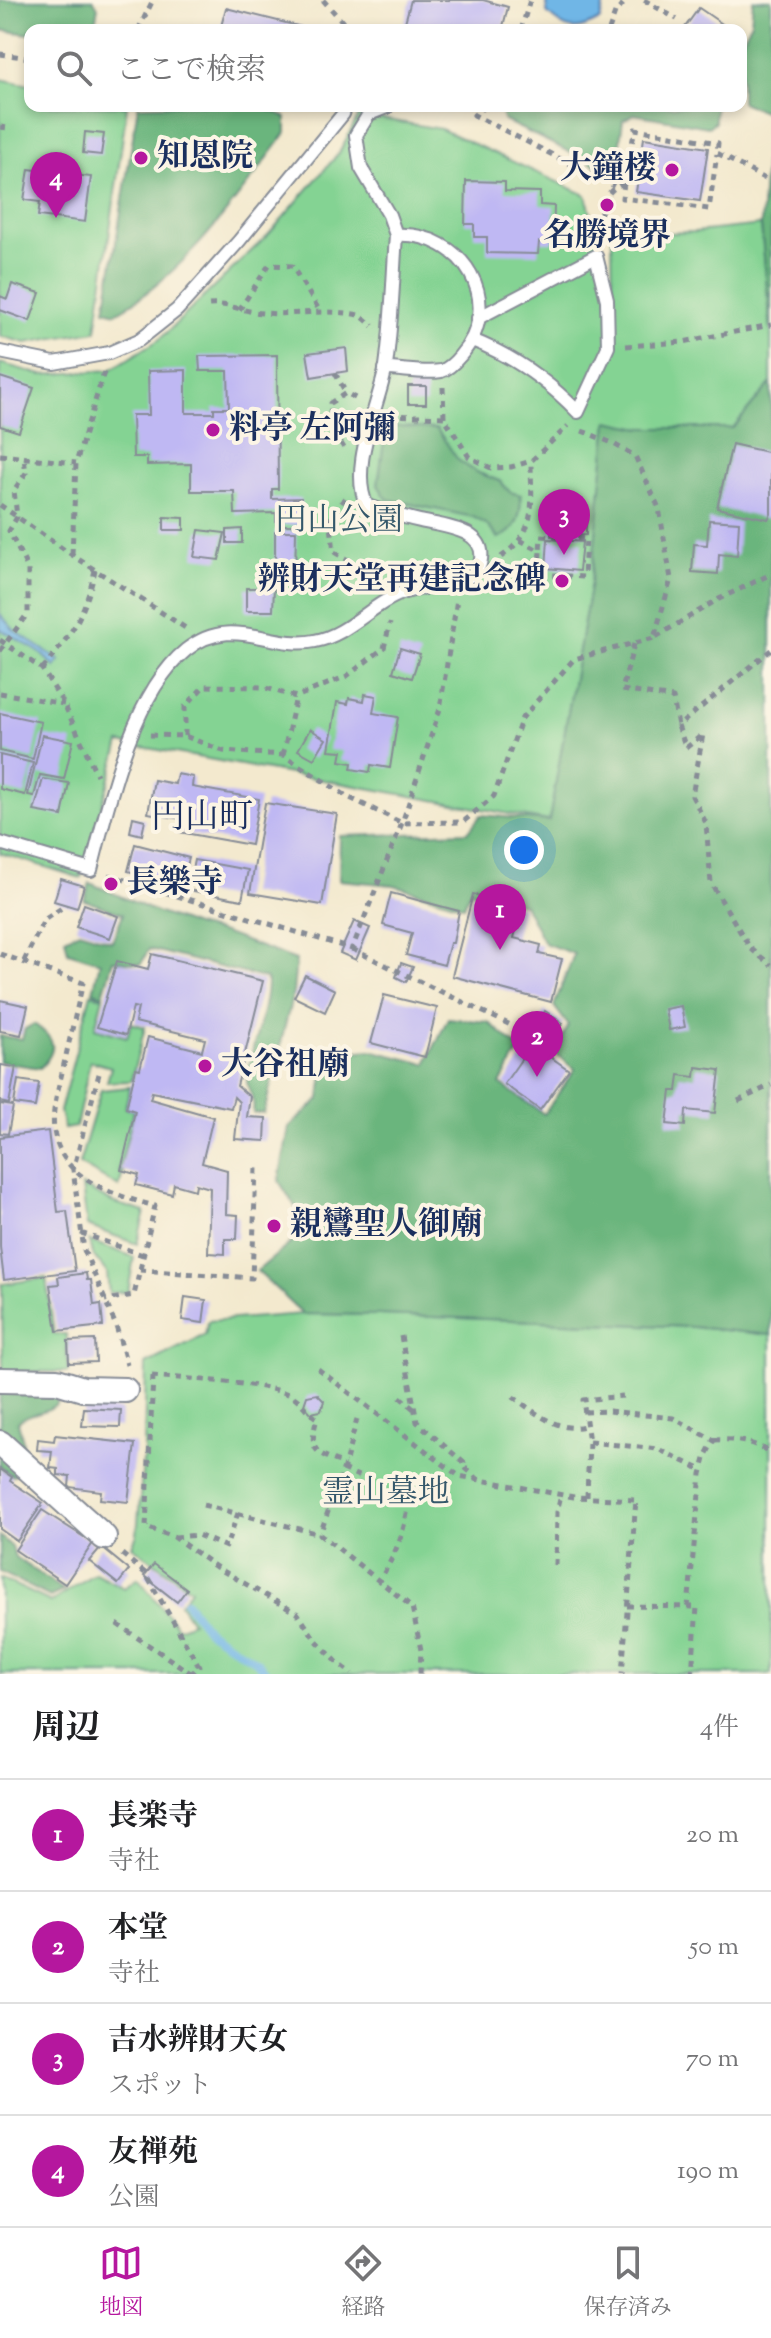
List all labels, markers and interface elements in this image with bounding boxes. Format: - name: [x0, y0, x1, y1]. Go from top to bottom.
- search box: [24, 24, 747, 112]
- icon: search: [52, 46, 96, 90]
- text: ここで検索: [116, 50, 266, 93]
- place label: 知恩院: [157, 135, 253, 181]
- place label: 大鐘楼: [560, 147, 656, 193]
- marker: 知恩院: [132, 149, 150, 167]
- pin: 4: [30, 152, 82, 218]
- marker: 大鐘楼: [663, 161, 681, 179]
- marker: 名勝境界: [598, 196, 616, 214]
- place label: 名勝境界: [543, 214, 671, 260]
- place label: 料亭 左阿彌: [229, 407, 396, 453]
- marker: 料亭 左阿彌: [204, 421, 222, 439]
- pin: 3: [538, 489, 590, 555]
- park label: 円山公園: [275, 499, 403, 545]
- place label: 辨財天堂再建記念碑: [258, 558, 546, 604]
- marker: 辨財天堂再建記念碑: [553, 572, 571, 590]
- district label: 円山町: [151, 794, 253, 843]
- your location: [504, 830, 544, 870]
- place label: 長樂寺: [127, 861, 223, 907]
- marker: 長樂寺: [102, 875, 120, 893]
- pin: 1: [474, 884, 526, 950]
- pin: 2: [511, 1011, 563, 1077]
- place label: 大谷祖廟: [221, 1043, 349, 1089]
- marker: 大谷祖廟: [196, 1057, 214, 1075]
- place label: 親鸞聖人御廟: [290, 1203, 482, 1249]
- marker: 親鸞聖人御廟: [265, 1217, 283, 1235]
- park label: 霊山墓地: [322, 1471, 450, 1517]
- text: 周辺: [32, 1705, 100, 1754]
- text: 4件: [700, 1710, 739, 1747]
- text: 長楽寺: [108, 1796, 198, 1839]
- text: 1: [54, 1817, 62, 1854]
- text: 20 m: [686, 1817, 739, 1854]
- text: 寺社: [108, 1844, 160, 1881]
- text: 本堂: [108, 1908, 168, 1951]
- text: 2: [52, 1929, 64, 1966]
- text: 50 m: [689, 1929, 739, 1966]
- text: 寺社: [108, 1956, 160, 1993]
- text: 吉水辨財天女: [108, 2020, 288, 2063]
- text: 3: [53, 2041, 63, 2078]
- text: 70 m: [686, 2041, 739, 2078]
- text: スポット: [108, 2068, 212, 2105]
- text: 友禅苑: [108, 2132, 198, 2175]
- text: 4: [51, 2153, 65, 2190]
- text: 190 m: [677, 2153, 739, 2190]
- text: 公園: [108, 2180, 160, 2217]
- tab: 地図: [99, 2241, 143, 2325]
- tab: 経路: [341, 2241, 386, 2325]
- tab: 保存済み: [584, 2241, 672, 2325]

